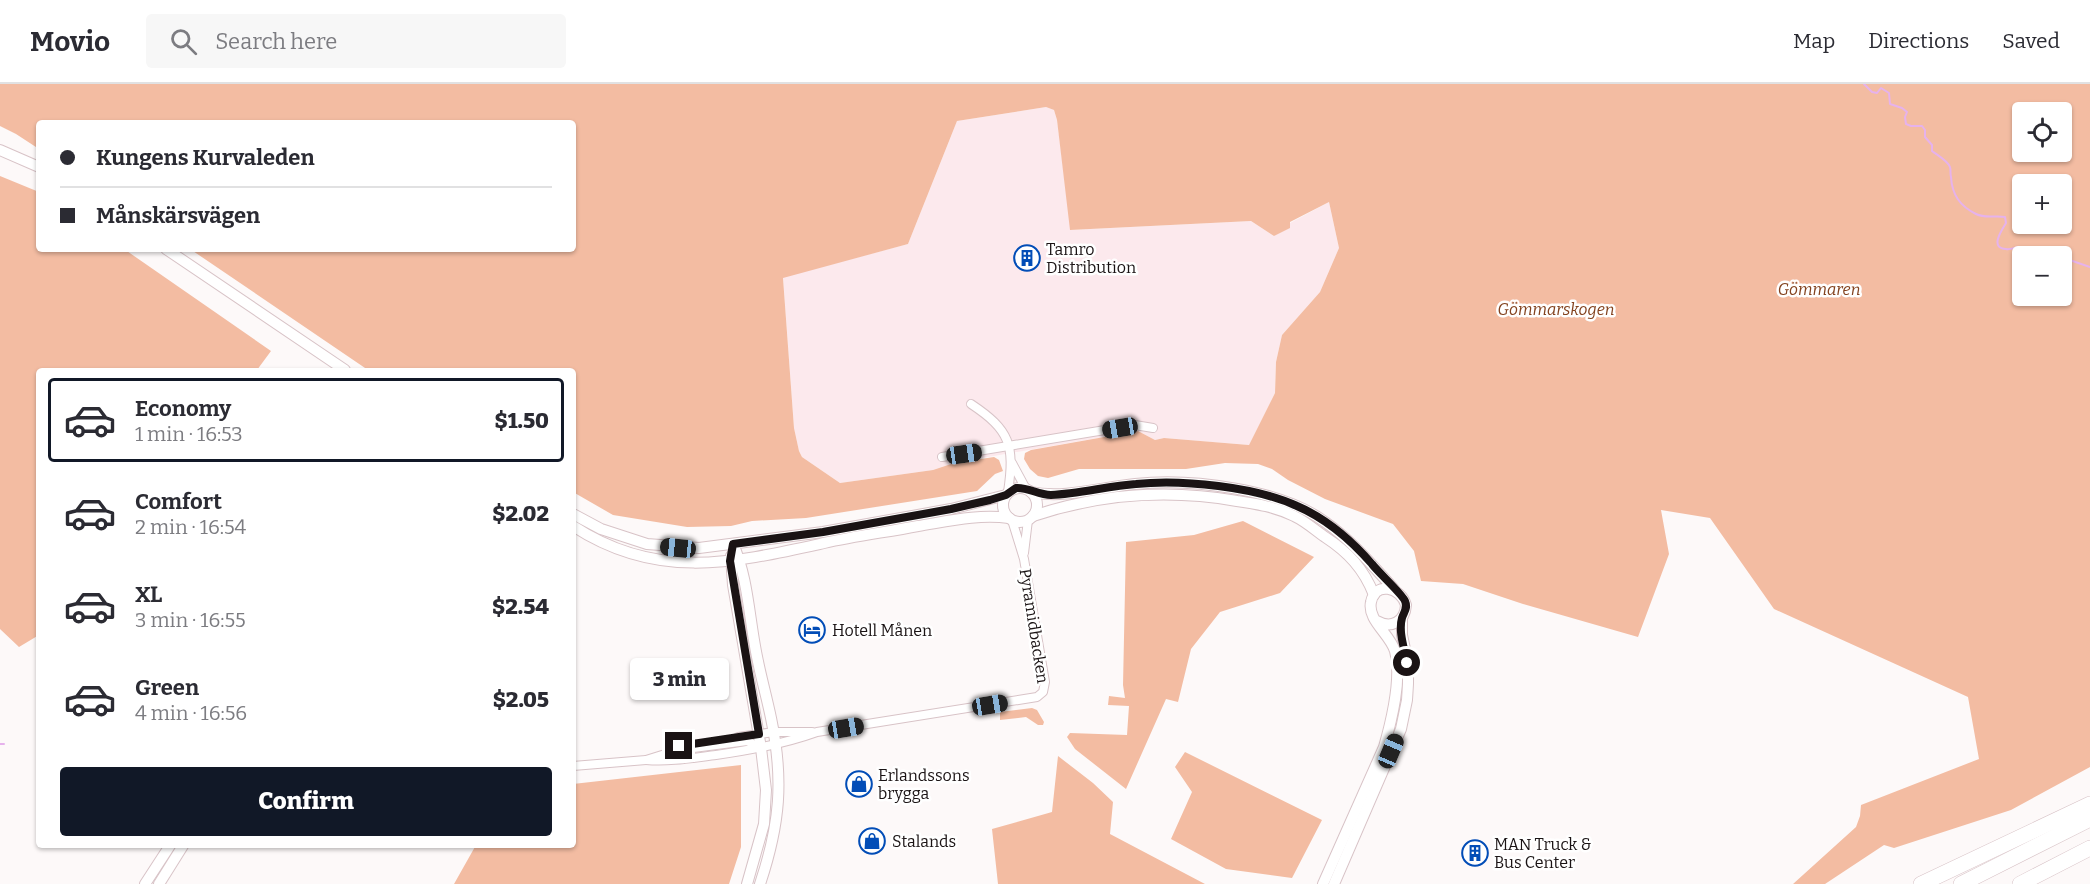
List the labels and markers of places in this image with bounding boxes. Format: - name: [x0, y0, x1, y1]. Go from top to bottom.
- place label: Tamro Distribution: [1046, 240, 1136, 277]
- building icon: Tamro Distribution: [1012, 243, 1042, 273]
- hotel icon: Hotell Månen: [797, 615, 827, 645]
- place label: Hotell Månen: [832, 621, 932, 640]
- place label: Erlandssons brygga: [878, 766, 970, 803]
- shop icon: Erlandssons brygga: [844, 769, 874, 799]
- shop icon: Stalands: [857, 826, 887, 856]
- place label: Stalands: [892, 832, 956, 851]
- place label: MAN Truck & Bus Center: [1494, 835, 1592, 872]
- building icon: MAN Truck & Bus Center: [1460, 838, 1490, 868]

